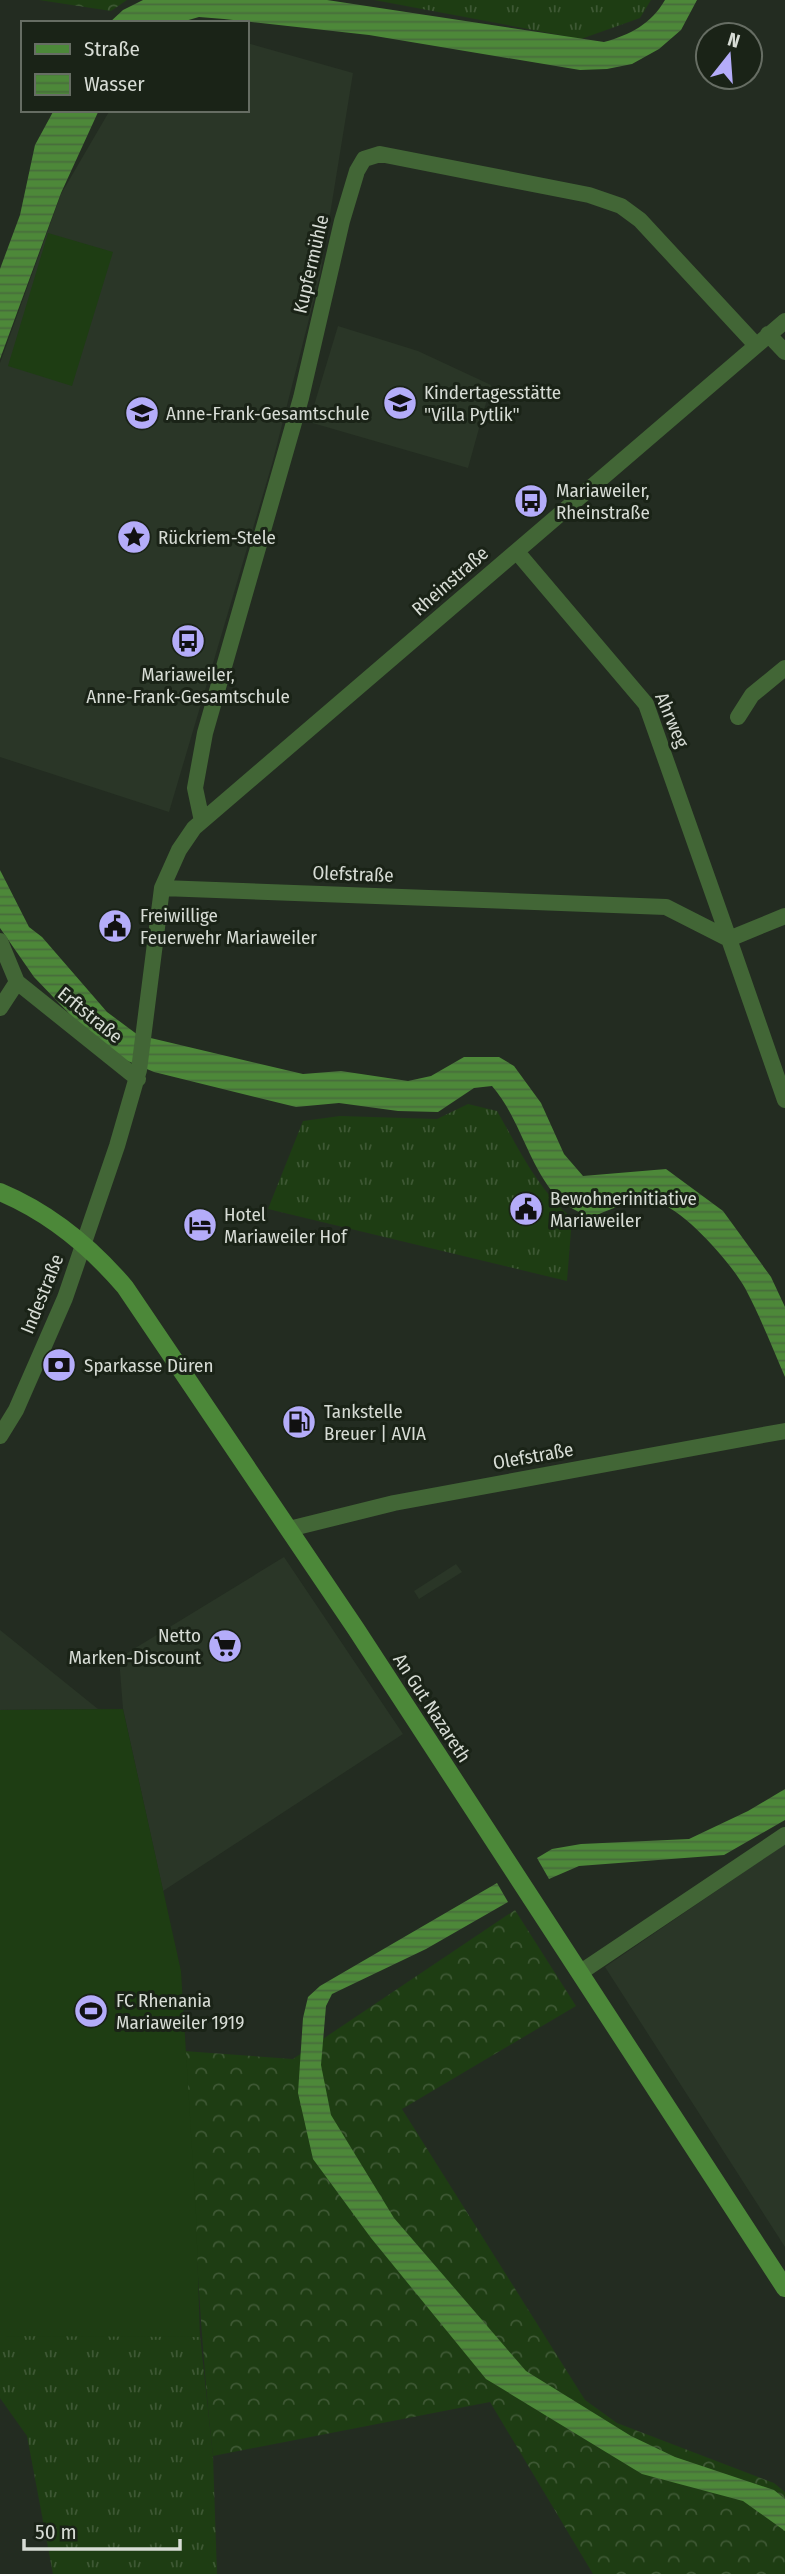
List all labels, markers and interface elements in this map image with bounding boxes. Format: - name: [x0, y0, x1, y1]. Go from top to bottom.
- legend: [21, 21, 248, 112]
- north arrow: [694, 21, 764, 91]
- text: N: [725, 28, 743, 53]
- text: Straße: [84, 36, 140, 62]
- text: Wasser: [84, 71, 145, 97]
- street label: Kupfermühle: [288, 212, 334, 316]
- place label: Kindertagesstätte "Villa Pytlik": [424, 381, 561, 426]
- school or university icon: Kindertagesstätte "Villa Pytlik": [381, 384, 419, 422]
- school or university icon: Anne-Frank-Gesamtschule: [123, 394, 161, 432]
- place label: Anne-Frank-Gesamtschule: [166, 402, 370, 425]
- place label: Mariaweiler, Rheinstraße: [556, 479, 650, 524]
- bus stop icon: Mariaweiler, Rheinstraße: [512, 482, 550, 520]
- place icon: Rückriem-Stele: [115, 518, 153, 556]
- place label: Rückriem-Stele: [158, 526, 276, 549]
- street label: Rheinstraße: [407, 542, 493, 620]
- bus stop icon: Mariaweiler, Anne-Frank-Gesamtschule: [169, 622, 207, 660]
- place label: Mariaweiler, Anne-Frank-Gesamtschule: [86, 663, 290, 708]
- street label: Ahrweg: [650, 689, 694, 751]
- street label: Olefstraße: [312, 861, 394, 887]
- place label: Freiwillige Feuerwehr Mariaweiler: [140, 904, 317, 949]
- public building icon: Freiwillige Feuerwehr Mariaweiler: [96, 907, 134, 945]
- street label: Erftstraße: [53, 982, 127, 1048]
- place label: Bewohnerinitiative Mariaweiler: [550, 1187, 697, 1232]
- public building icon: Bewohnerinitiative Mariaweiler: [507, 1190, 545, 1228]
- place label: Hotel Mariaweiler Hof: [224, 1203, 348, 1248]
- hotel icon: Hotel Mariaweiler Hof: [181, 1206, 219, 1244]
- street label: Indestraße: [16, 1251, 68, 1337]
- bank icon: Sparkasse Düren: [40, 1346, 78, 1384]
- place label: Sparkasse Düren: [84, 1354, 213, 1377]
- place label: Tankstelle Breuer | AVIA: [324, 1400, 426, 1445]
- fuel station icon: Tankstelle Breuer | AVIA: [280, 1403, 318, 1441]
- street label: Olefstraße: [491, 1438, 575, 1474]
- place label: Netto Marken-Discount: [69, 1624, 202, 1669]
- supermarket icon: Netto Marken-Discount: [206, 1627, 244, 1665]
- street label: An Gut Nazareth: [388, 1649, 476, 1767]
- place label: FC Rhenania Mariaweiler 1919: [116, 1989, 244, 2034]
- sports icon: FC Rhenania Mariaweiler 1919: [72, 1992, 110, 2030]
- scale bar: [24, 2508, 180, 2552]
- text: 50 m: [35, 2519, 77, 2545]

